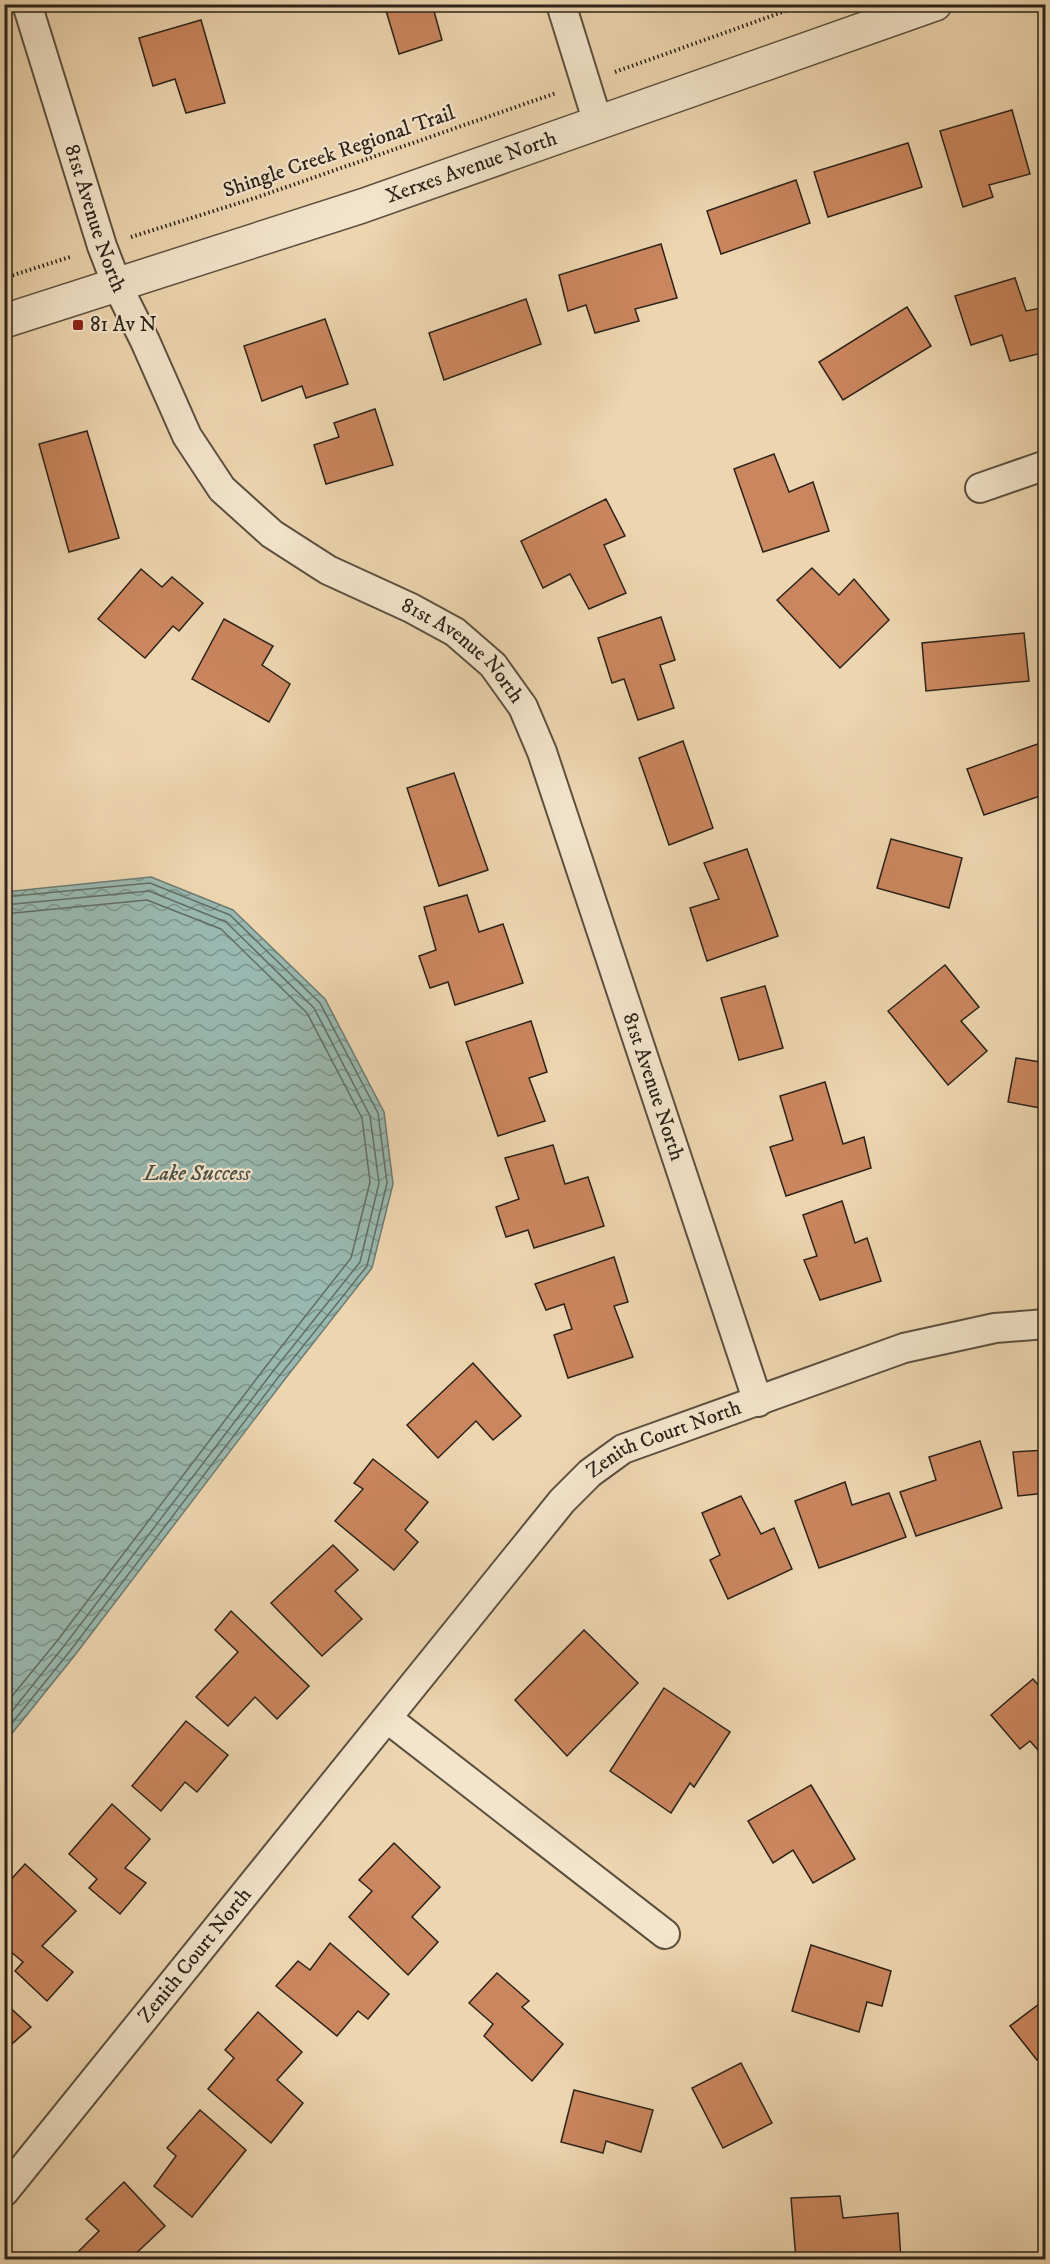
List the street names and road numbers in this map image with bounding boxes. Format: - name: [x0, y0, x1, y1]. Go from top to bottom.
- street label: Shingle Creek Regional Trail: [220, 100, 459, 204]
- street label: Xerxes Avenue North: [382, 125, 560, 210]
- street label: 81st Avenue North: [58, 141, 132, 297]
- street label: 81st Avenue North: [397, 592, 529, 709]
- street label: 81st Avenue North: [617, 1010, 690, 1164]
- street label: Zenith Court North: [581, 1395, 745, 1484]
- street label: Zenith Court North: [133, 1882, 257, 2029]

